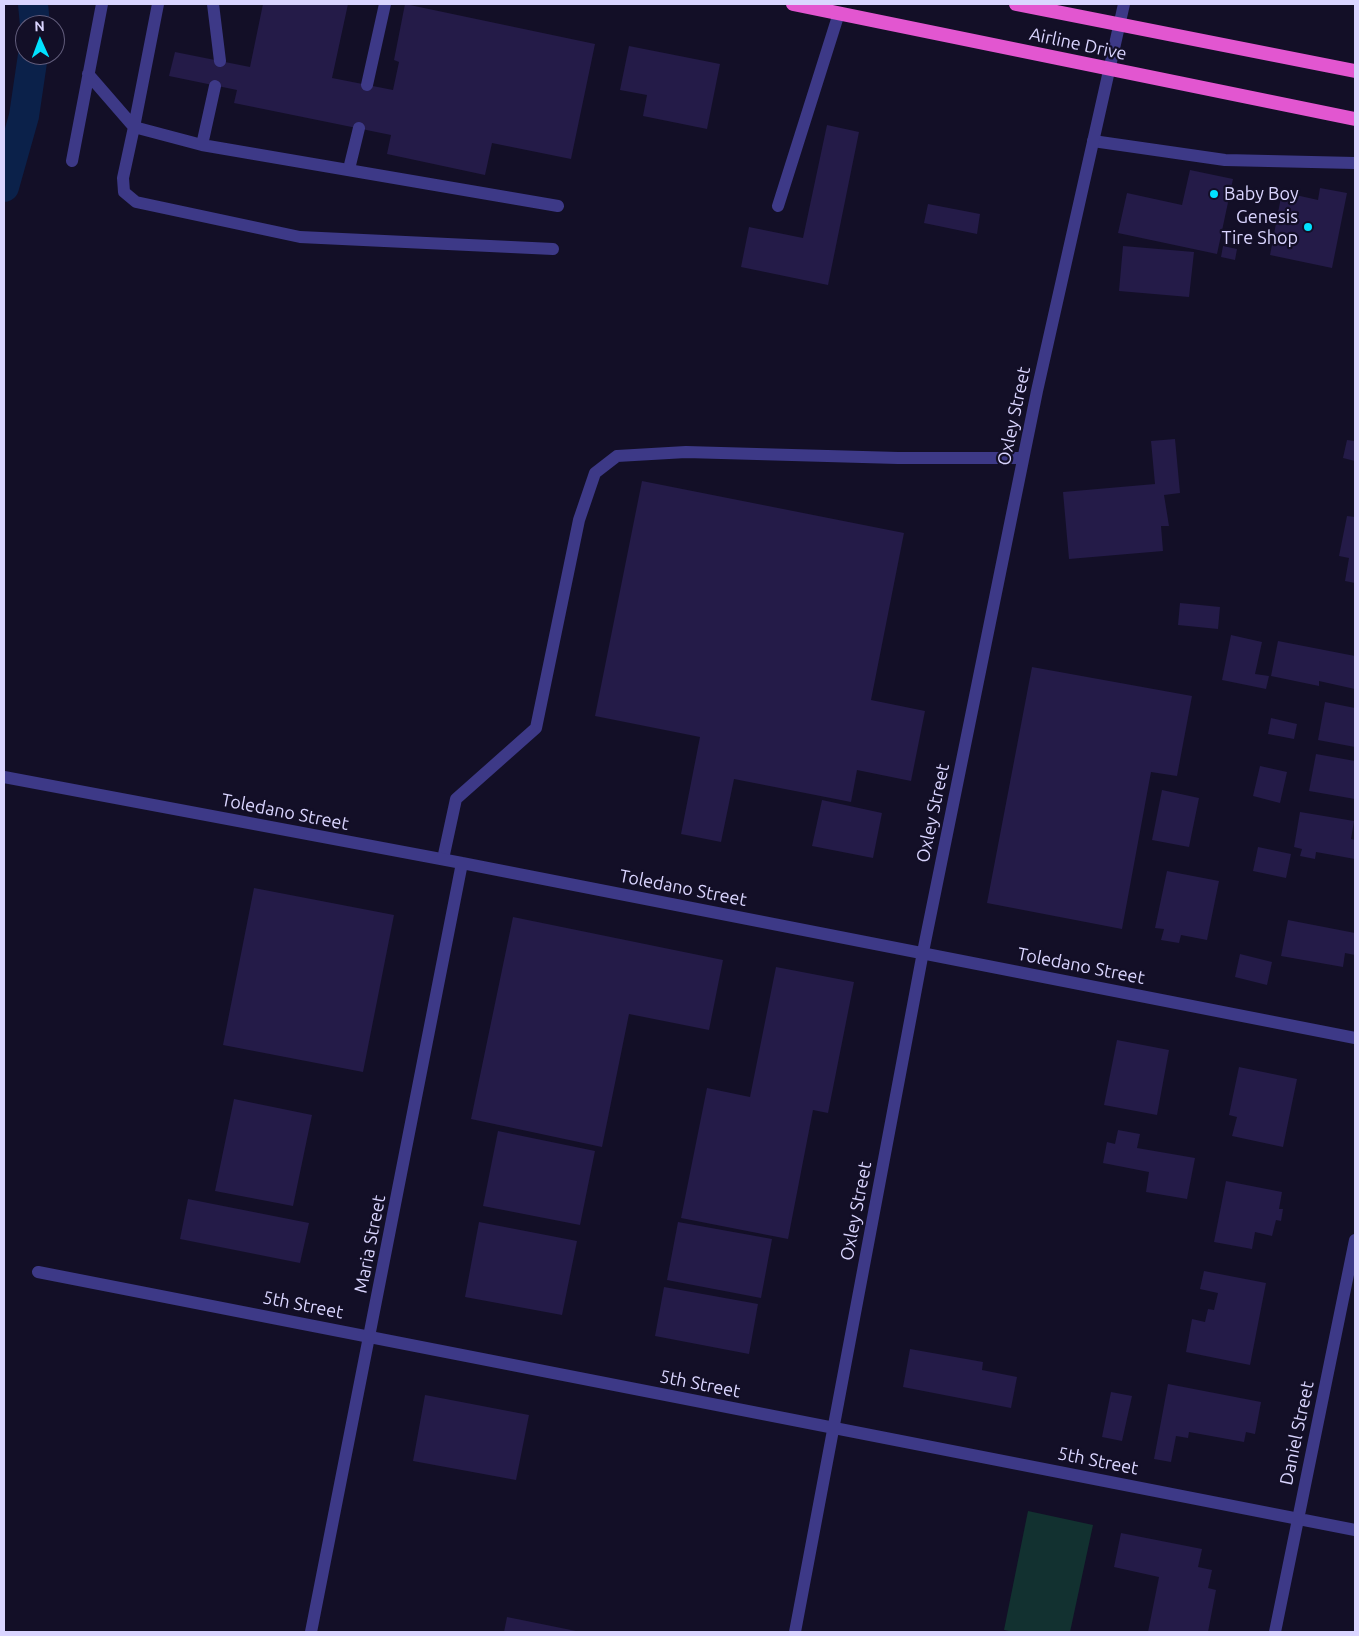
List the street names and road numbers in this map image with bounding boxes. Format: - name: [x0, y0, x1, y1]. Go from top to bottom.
- street label: Airline Drive: [1027, 23, 1129, 65]
- street label: Oxley Street: [993, 364, 1035, 468]
- street label: Oxley Street: [912, 761, 954, 865]
- street label: Toledano Street: [219, 789, 351, 835]
- street label: Toledano Street: [617, 865, 749, 911]
- street label: Toledano Street: [1015, 943, 1147, 989]
- street label: Oxley Street: [836, 1159, 876, 1263]
- street label: Maria Street: [350, 1193, 390, 1295]
- street label: 5th Street: [261, 1287, 345, 1323]
- street label: 5th Street: [658, 1366, 742, 1402]
- street label: Daniel Street: [1275, 1379, 1319, 1487]
- street label: 5th Street: [1056, 1443, 1140, 1479]

